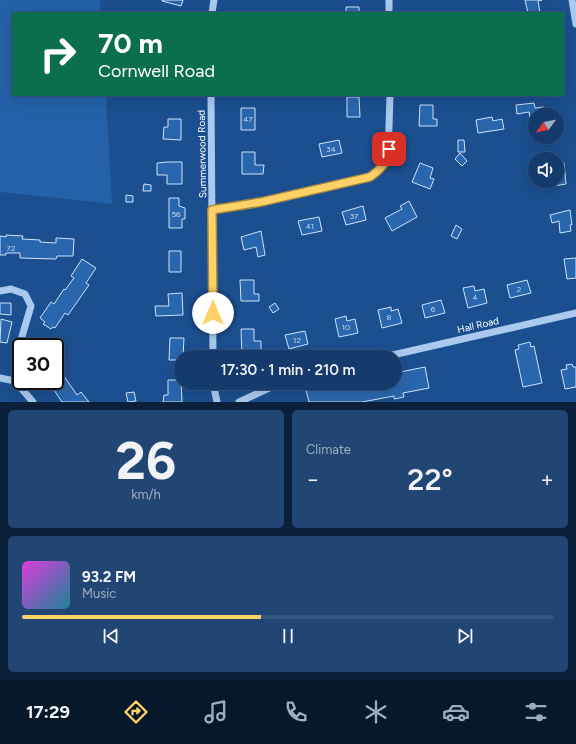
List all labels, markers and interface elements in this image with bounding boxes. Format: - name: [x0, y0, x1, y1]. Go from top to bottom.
- text: 70 m: [98, 26, 163, 60]
- icon: right: [32, 28, 84, 80]
- text: Cornwell Road: [98, 60, 215, 82]
- north arrow: [528, 108, 564, 144]
- map controls: [528, 108, 564, 188]
- street label: Summerwood Road: [195, 110, 209, 198]
- house number: 47: [243, 114, 253, 124]
- pin: [372, 132, 406, 166]
- icon: arrive: [378, 138, 400, 160]
- house number: 34: [326, 144, 336, 154]
- button: sound: [528, 152, 564, 188]
- house number: 56: [171, 209, 181, 219]
- house number: 37: [350, 211, 359, 221]
- house number: 41: [306, 221, 314, 231]
- house number: 72: [7, 243, 15, 253]
- house number: 2: [517, 284, 521, 294]
- position arrow: [192, 292, 234, 334]
- house number: 4: [473, 292, 478, 302]
- house number: 6: [431, 304, 436, 314]
- house number: 8: [387, 312, 392, 322]
- street label: Hall Road: [456, 314, 500, 336]
- house number: 10: [342, 322, 350, 332]
- house number: 12: [293, 335, 301, 345]
- speed limit sign: 30: [12, 338, 64, 390]
- text: 17:30 · 1 min · 210 m: [220, 361, 356, 379]
- text: 26: [116, 430, 176, 492]
- text: Climate: [306, 442, 351, 457]
- text: 22°: [407, 461, 453, 498]
- text: −: [306, 466, 320, 493]
- text: +: [540, 466, 554, 493]
- text: km/h: [131, 487, 161, 502]
- text: 93.2 FM: [82, 568, 136, 586]
- text: Music: [82, 586, 116, 601]
- icon: previous: [100, 625, 122, 647]
- icon: pause: [277, 625, 299, 647]
- icon: next: [454, 625, 476, 647]
- icon: directions: [122, 698, 150, 726]
- icon: music: [202, 698, 230, 726]
- icon: phone: [282, 698, 310, 726]
- icon: climate: [362, 698, 390, 726]
- icon: car: [442, 698, 470, 726]
- icon: filters: [522, 698, 550, 726]
- text: 17:29: [26, 701, 70, 723]

